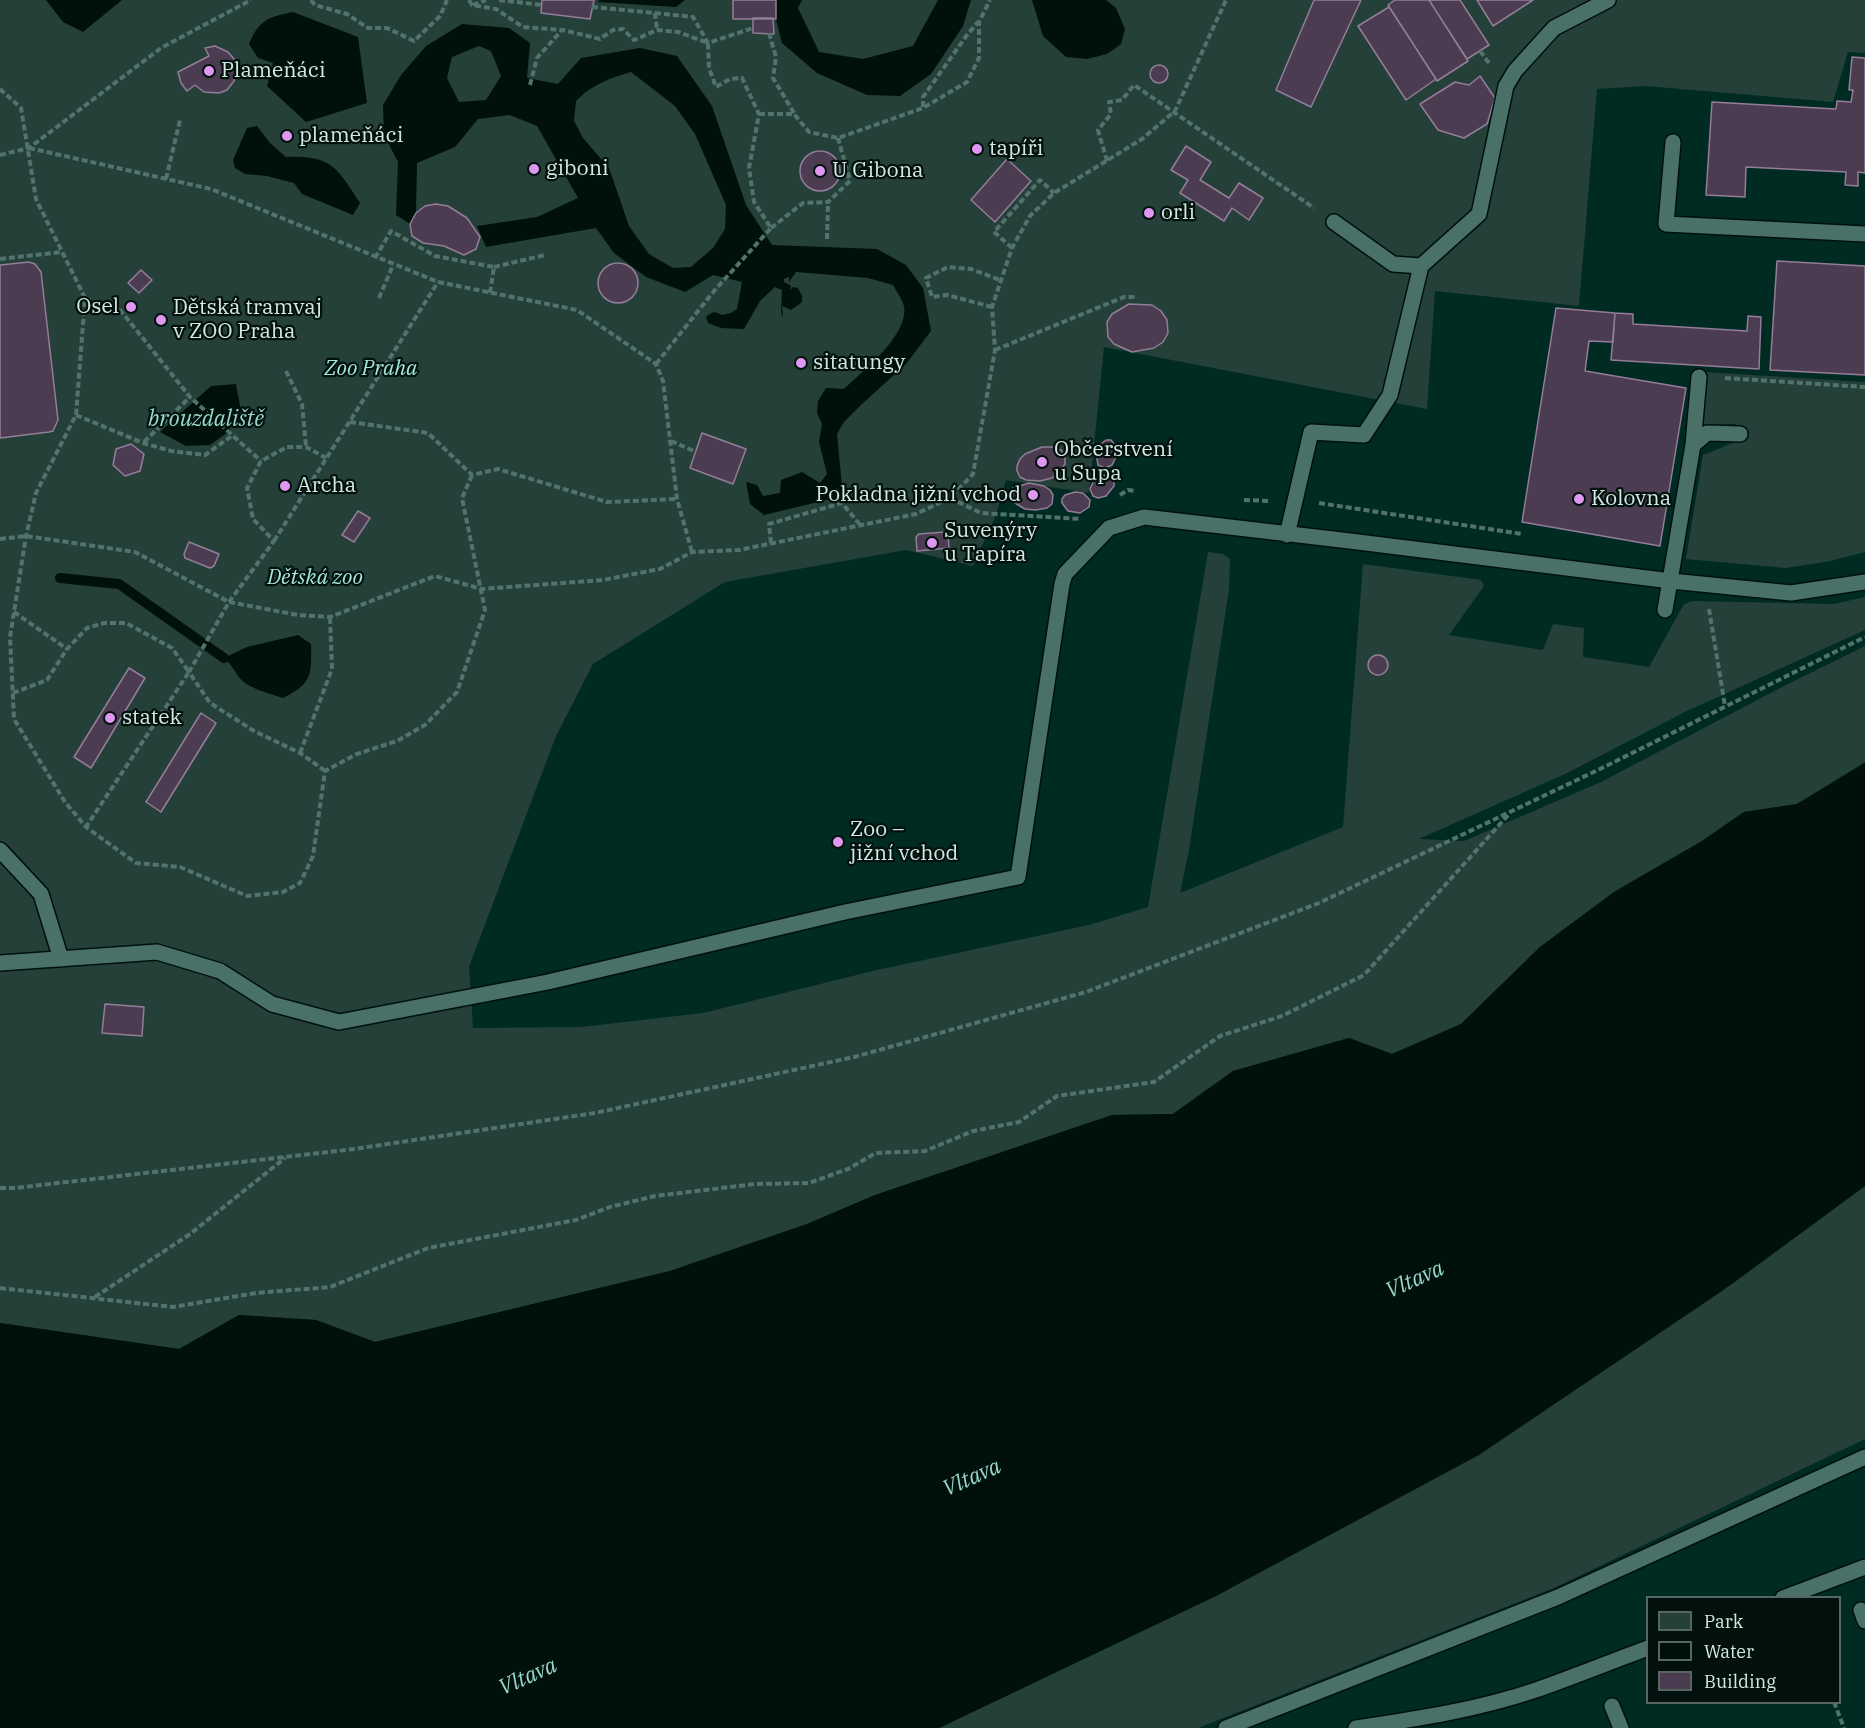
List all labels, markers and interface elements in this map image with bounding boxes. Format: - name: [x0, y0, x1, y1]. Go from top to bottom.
- place label: Plameňáci: [221, 58, 325, 84]
- marker: Plameňáci: [202, 64, 216, 78]
- place label: plameňáci: [299, 123, 403, 149]
- marker: plameňáci: [280, 129, 294, 143]
- place label: tapíři: [989, 136, 1043, 162]
- marker: tapíři: [970, 142, 984, 156]
- place label: giboni: [546, 156, 609, 182]
- place label: U Gibona: [832, 158, 924, 184]
- marker: giboni: [527, 162, 541, 176]
- marker: U Gibona: [813, 164, 827, 178]
- place label: orli: [1161, 200, 1195, 226]
- marker: orli: [1142, 206, 1156, 220]
- place label: Osel: [76, 294, 119, 320]
- place label: Dětská tramvaj v ZOO Praha: [173, 295, 322, 345]
- marker: Osel: [124, 300, 138, 314]
- marker: Dětská tramvaj v ZOO Praha: [154, 313, 168, 327]
- place label: sitatungy: [813, 350, 905, 376]
- park label: Zoo Praha: [325, 356, 417, 382]
- marker: sitatungy: [794, 356, 808, 370]
- water label: brouzdaliště: [148, 407, 264, 433]
- place label: Občerstvení u Supa: [1054, 437, 1173, 487]
- marker: Občerstvení u Supa: [1035, 455, 1049, 469]
- place label: Archa: [297, 473, 356, 499]
- marker: Archa: [278, 479, 292, 493]
- place label: Pokladna jižní vchod: [816, 482, 1021, 508]
- place label: Kolovna: [1591, 486, 1671, 512]
- marker: Pokladna jižní vchod: [1026, 488, 1040, 502]
- marker: Kolovna: [1572, 492, 1586, 506]
- place label: Suvenýry u Tapíra: [944, 518, 1037, 568]
- marker: Suvenýry u Tapíra: [925, 536, 939, 550]
- park label: Dětská zoo: [267, 565, 363, 591]
- place label: statek: [122, 705, 182, 731]
- marker: statek: [103, 711, 117, 725]
- place label: Zoo – jižní vchod: [850, 817, 958, 867]
- marker: Zoo – jižní vchod: [831, 835, 845, 849]
- water label: Vltava: [1382, 1255, 1448, 1305]
- water label: Vltava: [939, 1453, 1005, 1503]
- legend: [1646, 1596, 1841, 1704]
- text: Park: [1704, 1610, 1743, 1633]
- text: Water: [1704, 1640, 1754, 1663]
- water label: Vltava: [495, 1652, 561, 1702]
- text: Building: [1704, 1670, 1776, 1693]

